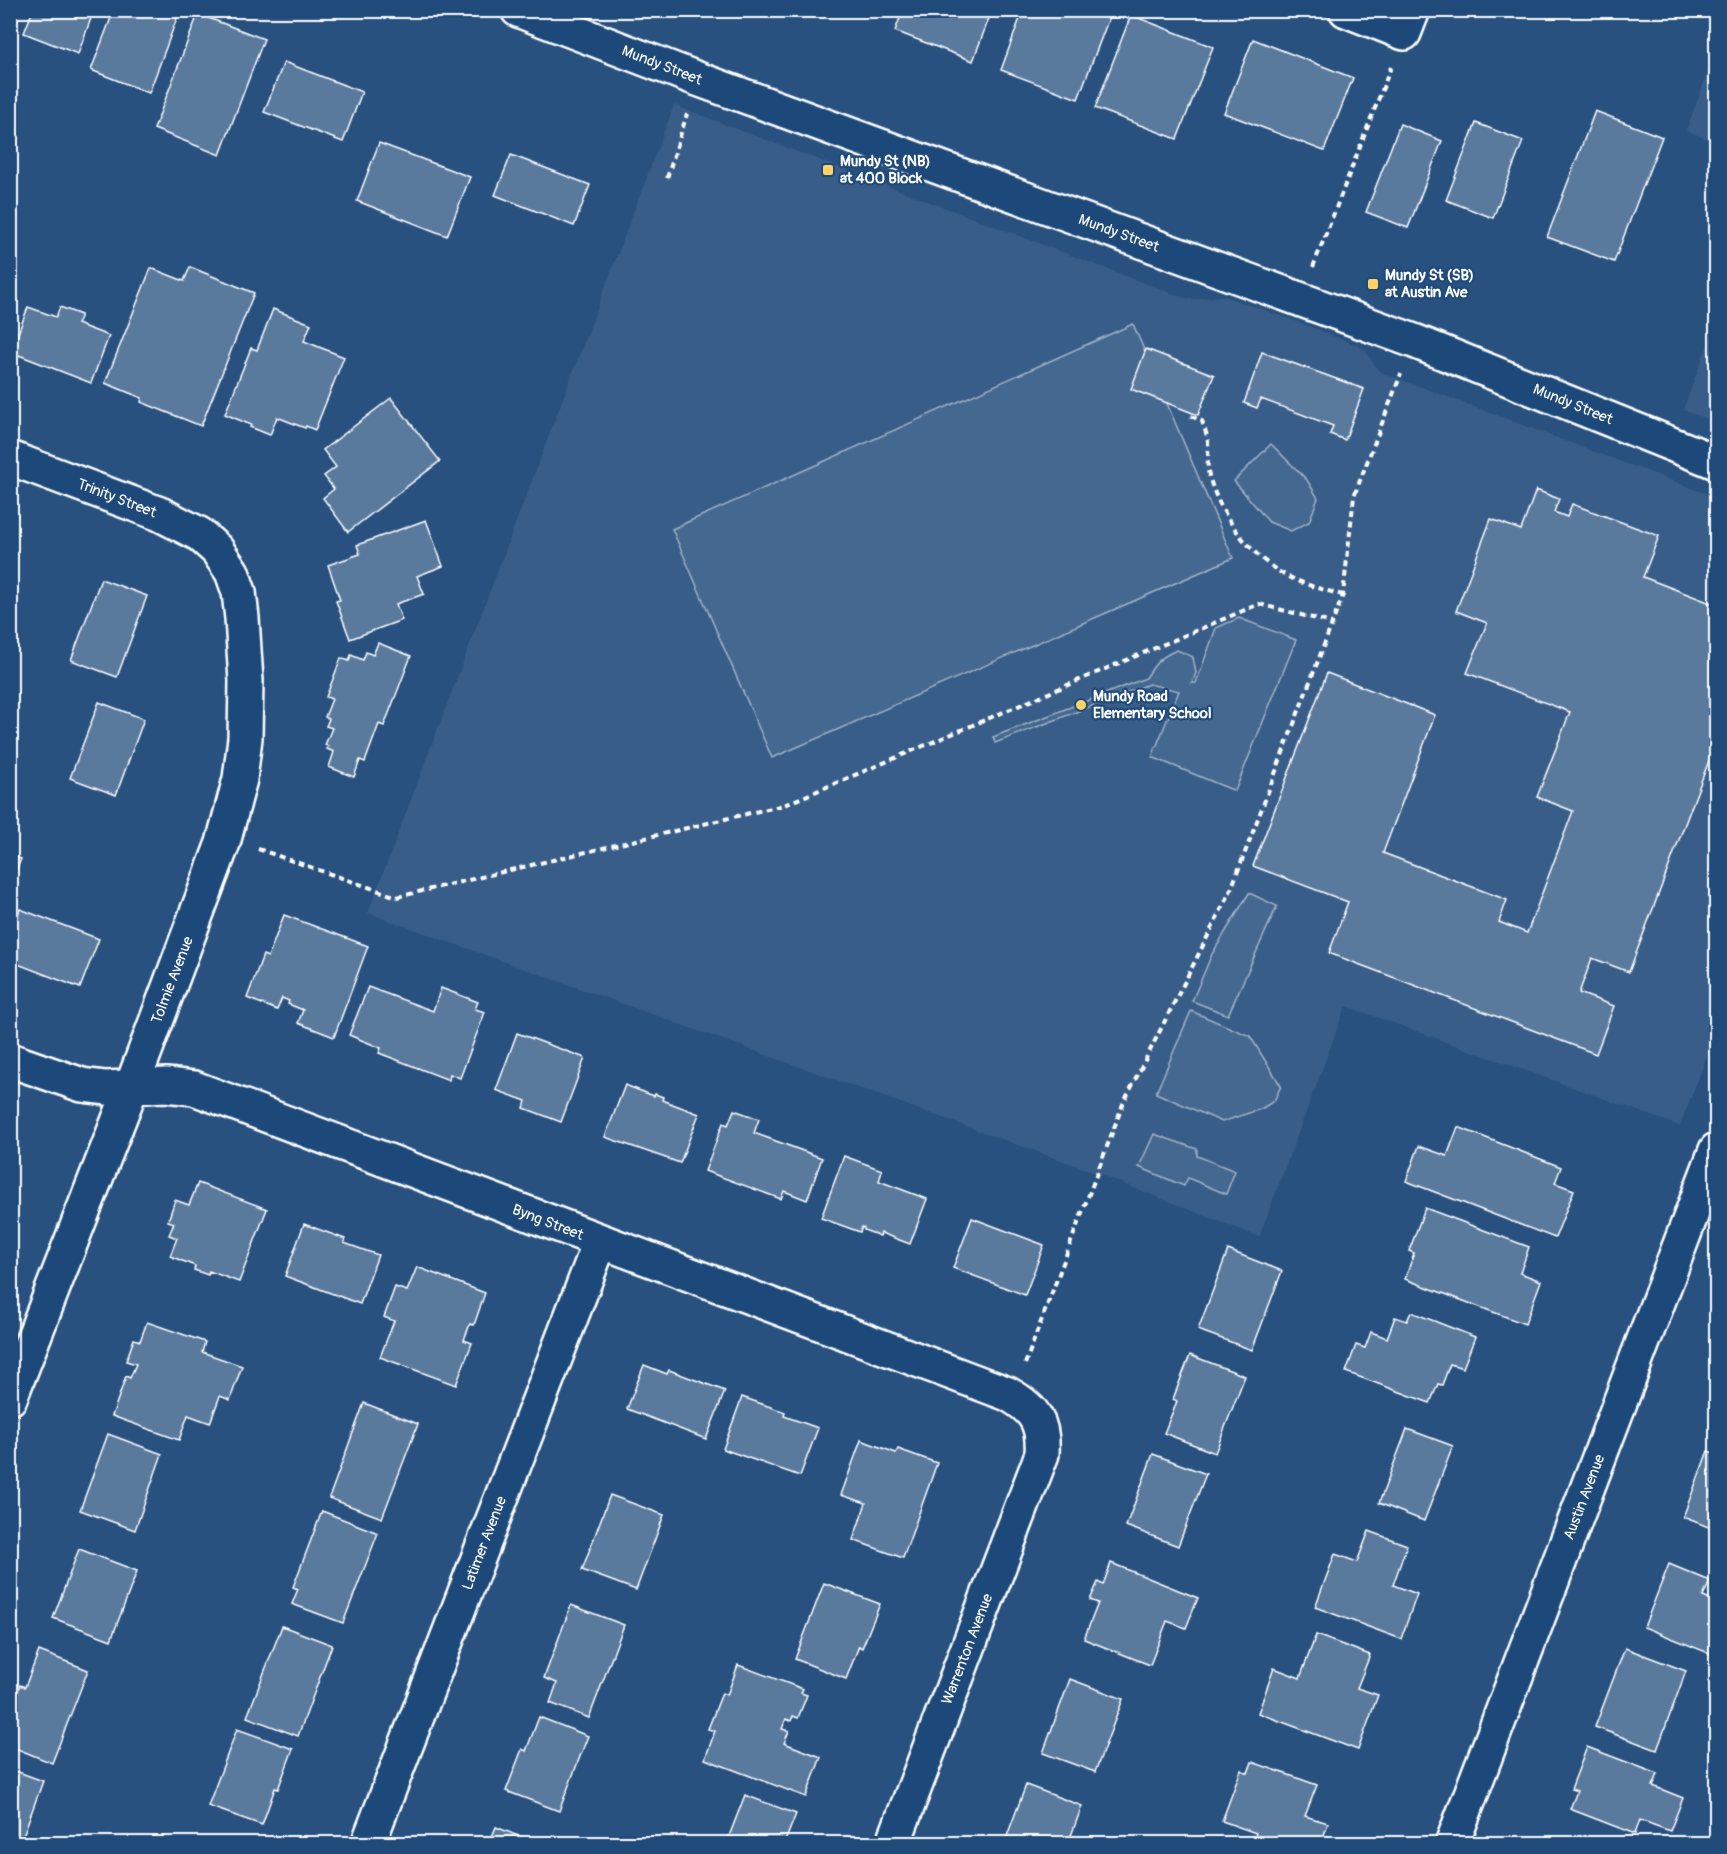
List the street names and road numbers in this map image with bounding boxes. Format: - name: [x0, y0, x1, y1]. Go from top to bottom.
- street label: Mundy Street: [619, 41, 706, 90]
- street label: Mundy Street: [1076, 210, 1163, 257]
- street label: Mundy Street: [1530, 380, 1616, 429]
- street label: Trinity Street: [75, 475, 160, 523]
- street label: Tolmie Avenue: [147, 933, 198, 1027]
- street label: Byng Street: [509, 1200, 587, 1245]
- street label: Austin Avenue: [1560, 1451, 1610, 1543]
- street label: Latimer Avenue: [458, 1493, 511, 1593]
- street label: Warrenton Avenue: [938, 1590, 998, 1707]

